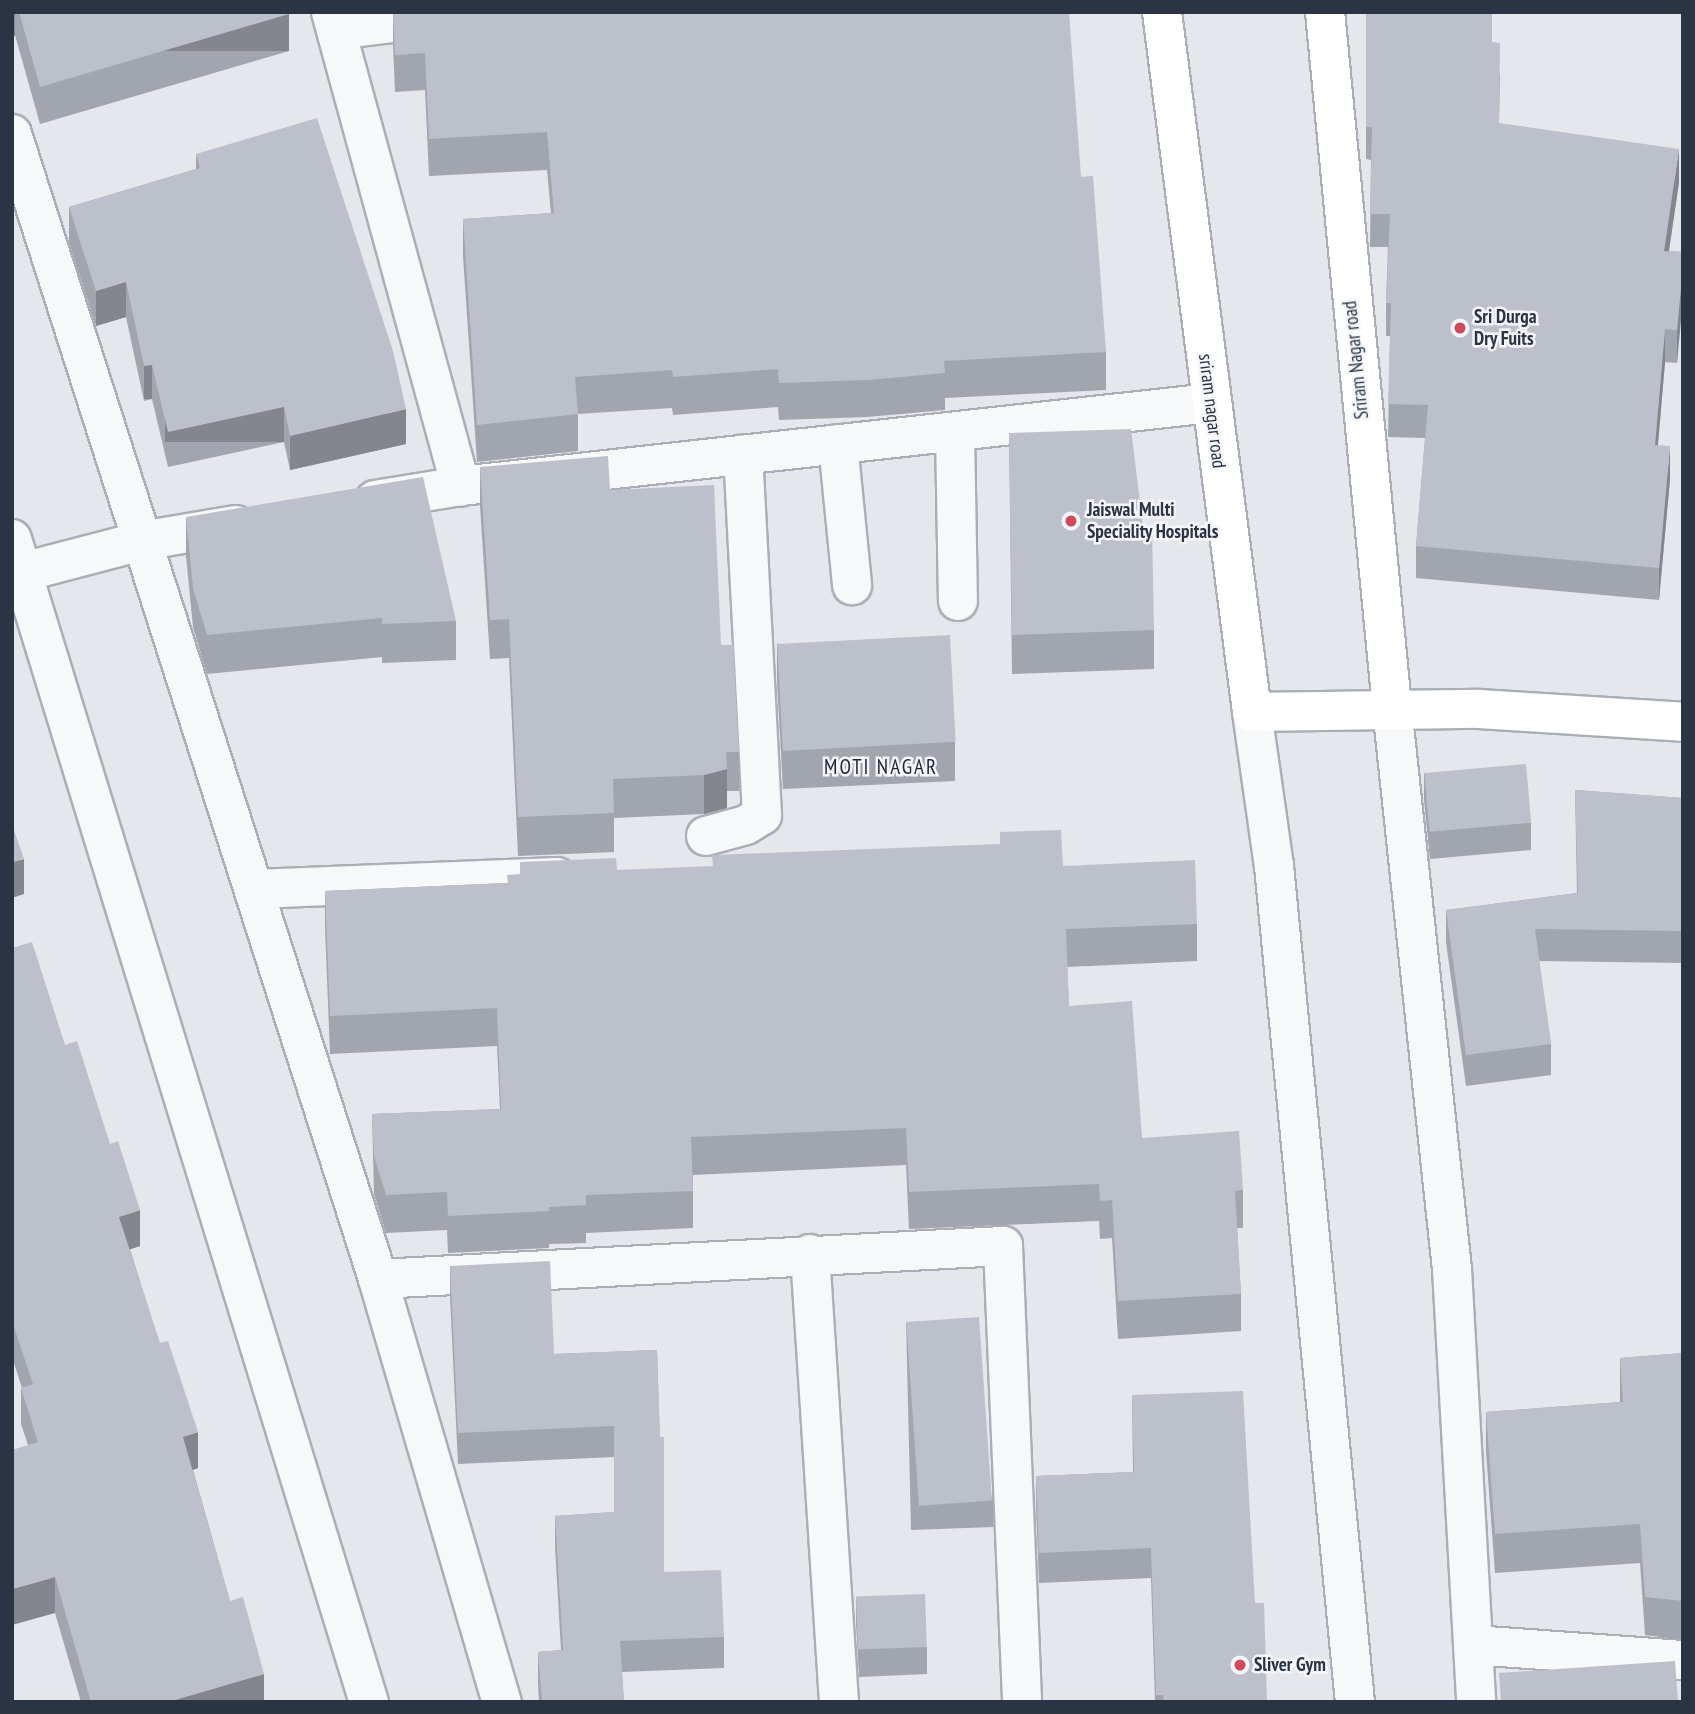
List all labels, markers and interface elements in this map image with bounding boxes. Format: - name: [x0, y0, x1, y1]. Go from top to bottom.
- street label: Sriram Nagar road: [1338, 300, 1374, 420]
- place label: Sri Durga Dry Fuits: [1474, 306, 1537, 350]
- marker: Sri Durga Dry Fuits: [1452, 320, 1468, 336]
- street label: sriram nagar road: [1194, 352, 1230, 470]
- place label: Jaiswal Multi Speciality Hospitals: [1087, 499, 1219, 543]
- marker: Jaiswal Multi Speciality Hospitals: [1061, 511, 1081, 531]
- district label: MOTI NAGAR: [825, 754, 937, 780]
- place label: Sliver Gym: [1254, 1654, 1326, 1676]
- marker: Sliver Gym: [1232, 1657, 1248, 1673]

